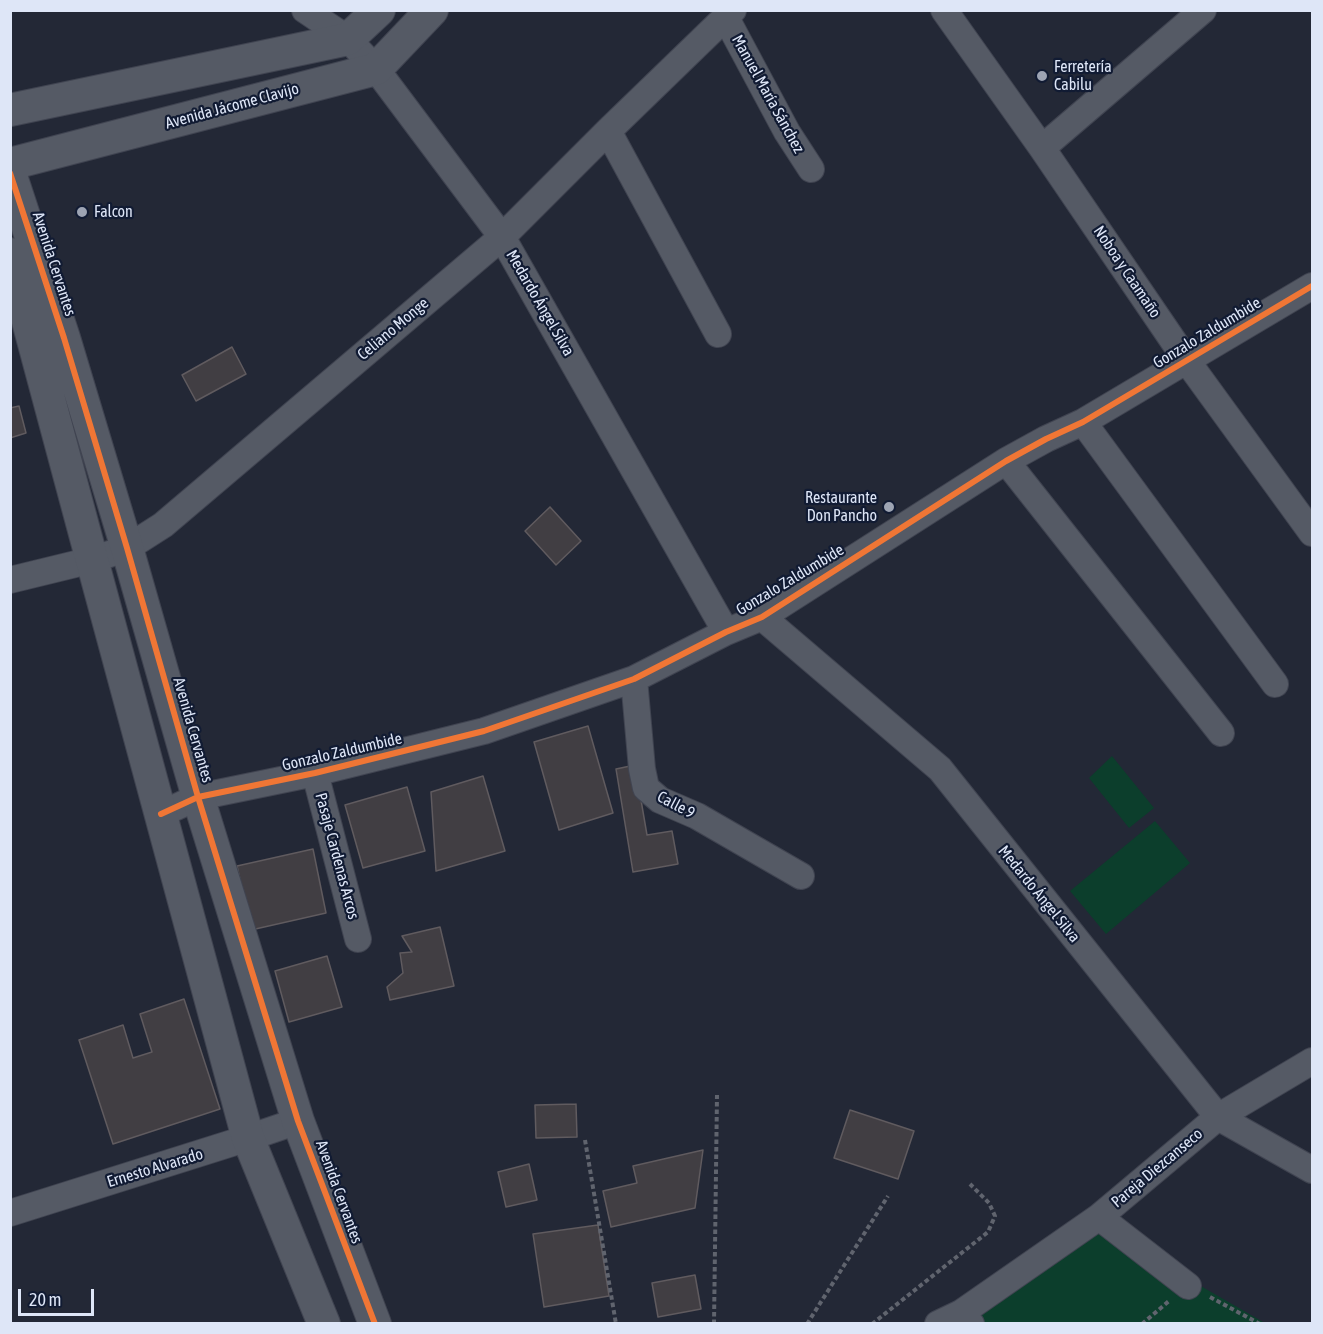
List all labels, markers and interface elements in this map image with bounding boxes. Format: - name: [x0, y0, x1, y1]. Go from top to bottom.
- street label: Manuel María Sánchez: [728, 32, 808, 156]
- place label: Ferretería Cabilu: [1054, 57, 1112, 95]
- marker: Ferretería Cabilu: [1035, 69, 1049, 83]
- street label: Avenida Jácome Clavijo: [163, 79, 301, 133]
- place label: Falcon: [94, 202, 133, 222]
- marker: Falcon: [75, 205, 89, 219]
- street label: Avenida Cervantes: [28, 210, 80, 318]
- street label: Noboa y Caamaño: [1089, 222, 1165, 322]
- street label: Medardo Ángel Silva: [502, 247, 578, 359]
- street label: Gonzalo Zaldumbide: [1150, 293, 1264, 373]
- street label: Celiano Monge: [353, 294, 433, 364]
- place label: Restaurante Don Pancho: [805, 488, 877, 526]
- marker: Restaurante Don Pancho: [882, 500, 896, 514]
- street label: Gonzalo Zaldumbide: [733, 540, 847, 620]
- street label: Avenida Cervantes: [169, 675, 217, 785]
- street label: Gonzalo Zaldumbide: [280, 729, 404, 775]
- street label: Calle 9: [654, 787, 698, 823]
- street label: Pasaje Cardenas Arcos: [311, 791, 363, 921]
- street label: Medardo Ángel Silva: [994, 842, 1084, 946]
- street label: Pareja Diezcanseco: [1107, 1124, 1207, 1212]
- street label: Avenida Cervantes: [311, 1138, 367, 1246]
- street label: Ernesto Alvarado: [105, 1144, 205, 1192]
- scale bar: [21, 1277, 98, 1315]
- text: 20 m: [29, 1289, 61, 1310]

